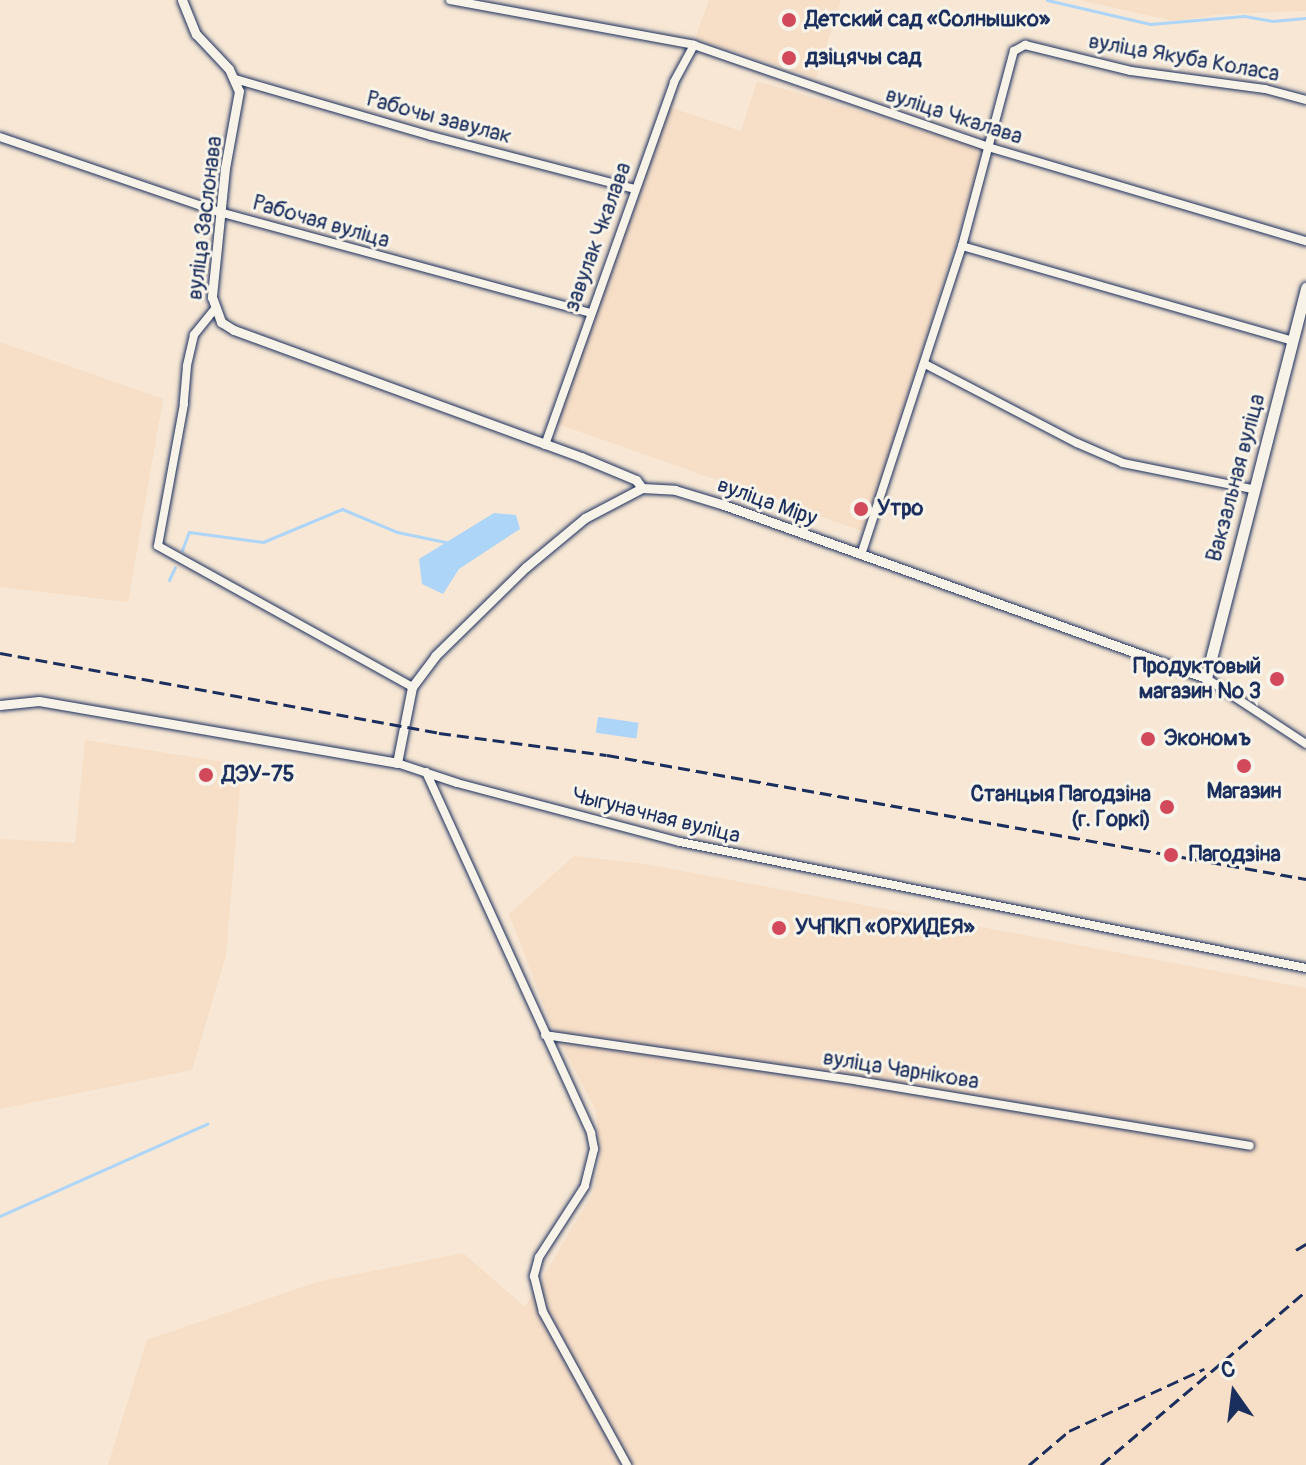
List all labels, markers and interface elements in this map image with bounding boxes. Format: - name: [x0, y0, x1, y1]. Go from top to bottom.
- place label: Детский сад «Солнышко»: [805, 7, 1050, 33]
- marker: Детский сад «Солнышко»: [780, 11, 798, 29]
- street label: вуліца Якуба Коласа: [1087, 28, 1281, 88]
- place label: дзіцячы сад: [805, 45, 921, 71]
- marker: дзіцячы сад: [780, 49, 798, 67]
- street label: вуліца Чкалава: [882, 81, 1026, 151]
- street label: Рабочы завулак: [364, 86, 514, 150]
- street label: вуліца Заслонава: [182, 135, 228, 301]
- street label: завулак Чкалава: [559, 159, 637, 315]
- street label: Рабочая вуліца: [250, 190, 392, 254]
- street label: Вакзальная вуліца: [1201, 391, 1271, 565]
- street label: вуліца Міру: [714, 472, 820, 532]
- place label: Утро: [877, 496, 923, 522]
- marker: Утро: [852, 500, 870, 518]
- place label: Продуктовый магазин № 3: [1133, 653, 1261, 704]
- marker: Продуктовый магазин № 3: [1268, 670, 1286, 688]
- place label: Экономъ: [1164, 726, 1251, 752]
- marker: Экономъ: [1139, 730, 1157, 748]
- marker: Магазин: [1235, 757, 1253, 775]
- place label: ДЭУ-75: [222, 762, 295, 788]
- marker: ДЭУ-75: [197, 766, 215, 784]
- place label: Магазин: [1206, 779, 1282, 805]
- place label: Станцыя Пагодзіна (г. Горкі): [970, 781, 1151, 832]
- street label: Чыгуначная вуліца: [569, 782, 743, 850]
- marker: Станцыя Пагодзіна (г. Горкі): [1158, 798, 1176, 816]
- place label: Пагодзіна: [1189, 842, 1281, 868]
- marker: Пагодзіна: [1160, 844, 1182, 866]
- place label: УЧПКП «ОРХИДЕЯ»: [795, 915, 975, 941]
- marker: УЧПКП «ОРХИДЕЯ»: [770, 919, 788, 937]
- street label: вуліца Чарнікова: [821, 1045, 981, 1095]
- north arrow: [1194, 1353, 1274, 1433]
- text: С: [1218, 1354, 1238, 1385]

